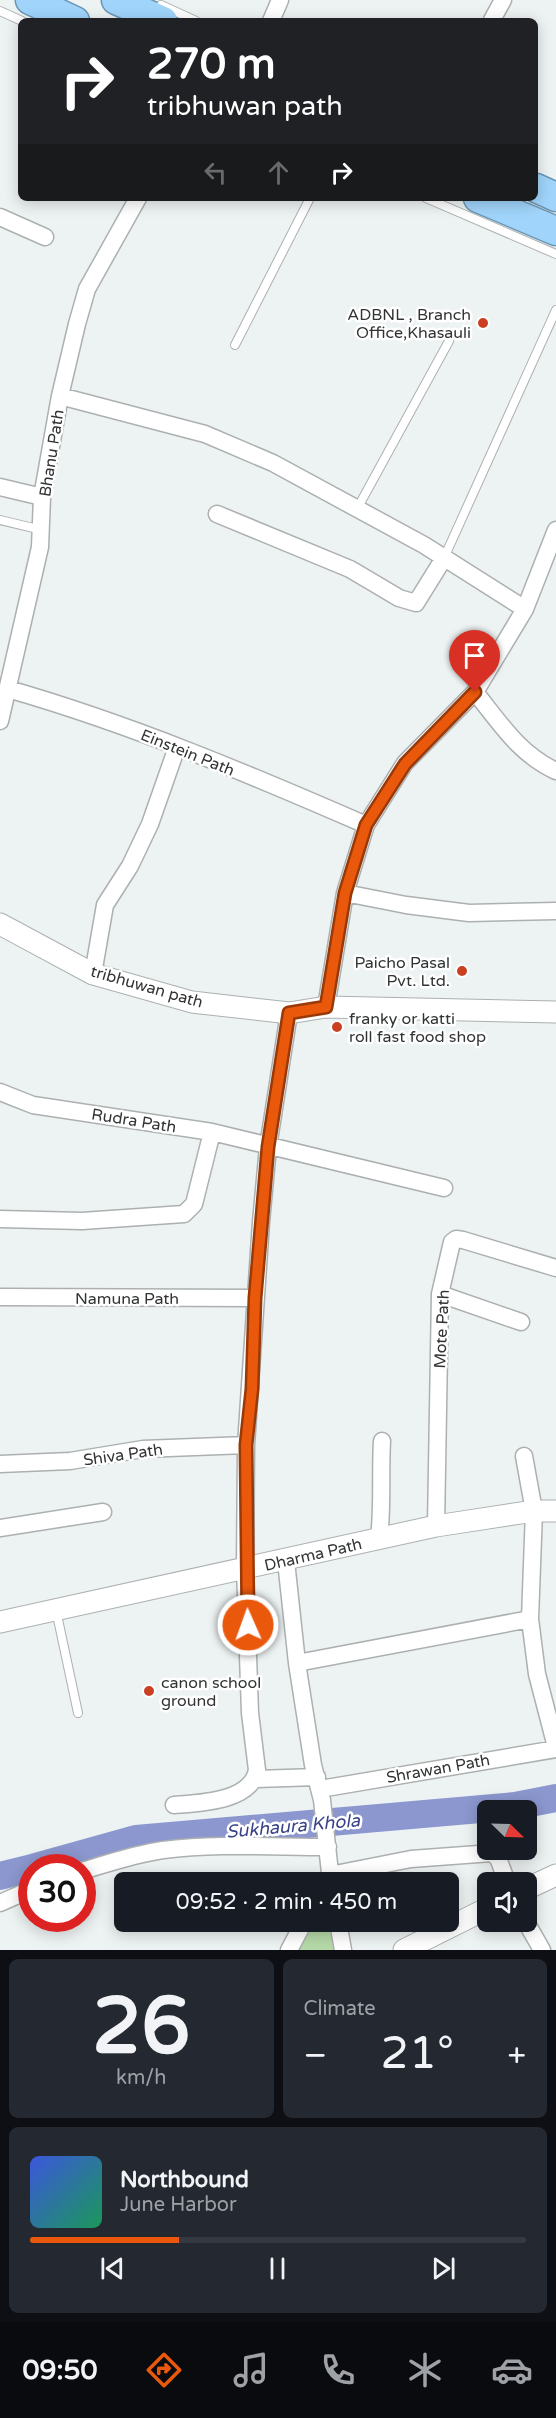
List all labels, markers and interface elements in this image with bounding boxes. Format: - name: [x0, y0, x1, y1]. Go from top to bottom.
- text: 270 m: [147, 39, 276, 90]
- icon: right: [48, 42, 126, 120]
- text: tribhuwan path: [147, 90, 343, 123]
- icon: left: [199, 156, 232, 189]
- icon: ahead: [262, 156, 295, 189]
- icon: right: [325, 156, 358, 189]
- place label: ADBNL , Branch Office,Khasauli: [347, 305, 471, 343]
- marker: ADBNL , Branch Office,Khasauli: [476, 316, 490, 330]
- street label: Bhanu Path: [35, 408, 69, 498]
- pin: [449, 630, 500, 692]
- icon: arrive: [458, 639, 491, 672]
- street label: Einstein Path: [138, 725, 237, 781]
- place label: Paicho Pasal Pvt. Ltd.: [355, 953, 450, 991]
- street label: tribhuwan path: [88, 961, 205, 1013]
- marker: Paicho Pasal Pvt. Ltd.: [455, 964, 469, 978]
- place label: franky or katti roll fast food shop: [349, 1009, 486, 1047]
- marker: franky or katti roll fast food shop: [330, 1020, 344, 1034]
- street label: Rudra Path: [90, 1104, 178, 1138]
- street label: Namuna Path: [75, 1289, 179, 1309]
- street label: Mote Path: [430, 1289, 454, 1369]
- street label: Shiva Path: [82, 1440, 164, 1470]
- street label: Dharma Path: [262, 1534, 364, 1576]
- position arrow: [216, 1593, 280, 1657]
- place label: canon school ground: [161, 1673, 261, 1711]
- marker: canon school ground: [142, 1684, 156, 1698]
- street label: Shrawan Path: [385, 1750, 492, 1788]
- north arrow: [477, 1800, 537, 1860]
- map controls: [477, 1800, 537, 1932]
- water label: Sukhaura Khola: [225, 1809, 362, 1843]
- speed limit sign: 30: [18, 1854, 96, 1932]
- button: sound: [477, 1872, 537, 1932]
- text: 09:52 · 2 min · 450 m: [176, 1889, 397, 1915]
- text: 26: [92, 1980, 190, 2074]
- text: Climate: [304, 1997, 376, 2021]
- text: 21°: [380, 2027, 454, 2081]
- text: −: [304, 2036, 327, 2075]
- text: +: [507, 2036, 526, 2075]
- text: km/h: [116, 2066, 166, 2090]
- text: Northbound: [120, 2167, 249, 2193]
- text: June Harbor: [120, 2193, 237, 2217]
- icon: previous: [96, 2252, 129, 2285]
- icon: pause: [261, 2252, 294, 2285]
- icon: next: [427, 2252, 460, 2285]
- icon: directions: [143, 2349, 185, 2391]
- icon: music: [230, 2349, 272, 2391]
- icon: phone: [317, 2349, 359, 2391]
- icon: climate: [404, 2349, 446, 2391]
- icon: car: [491, 2349, 533, 2391]
- text: 09:50: [23, 2354, 97, 2387]

